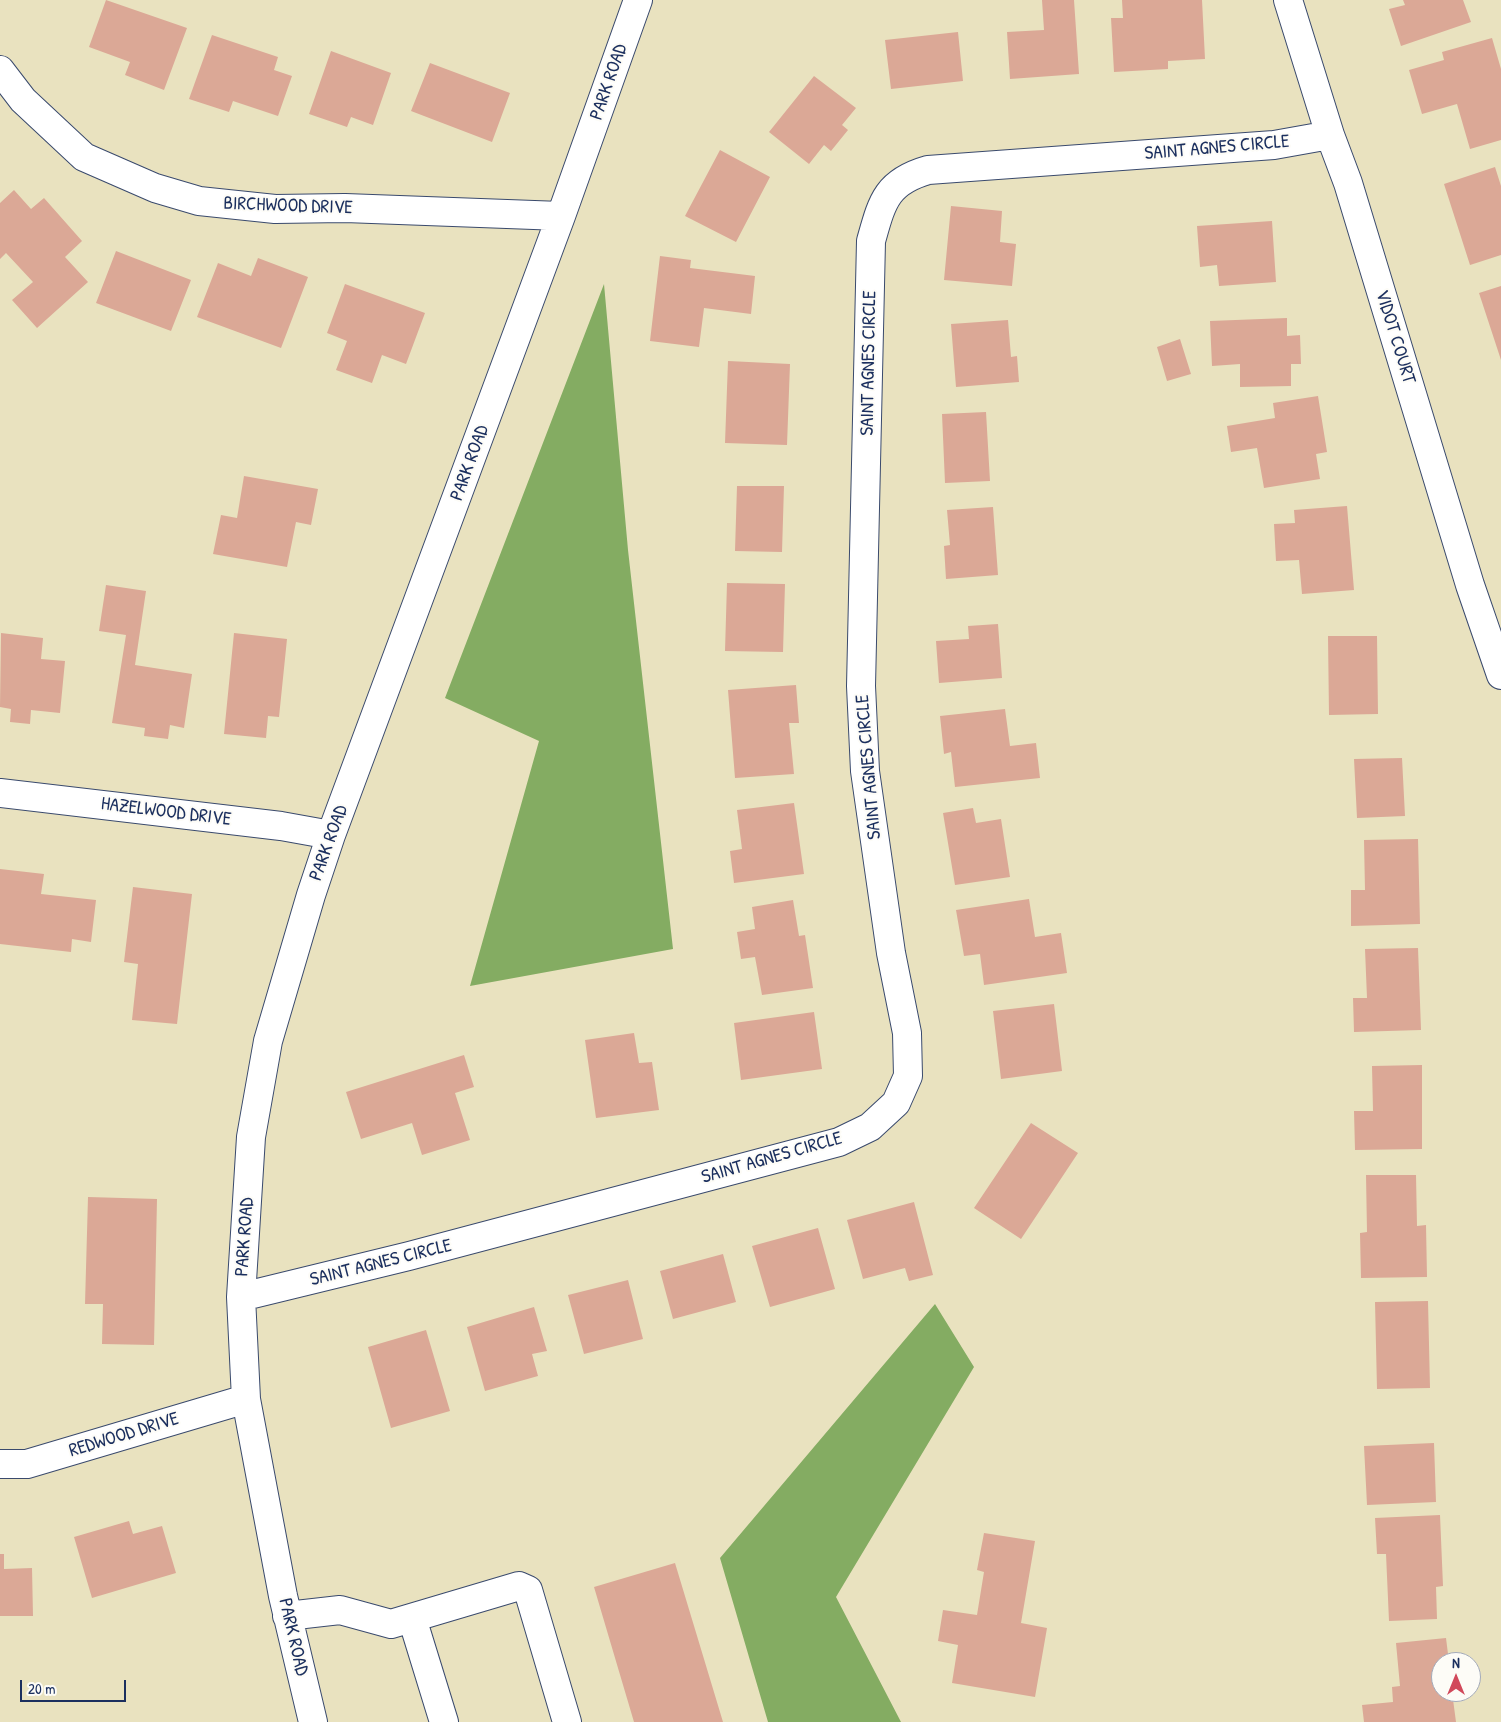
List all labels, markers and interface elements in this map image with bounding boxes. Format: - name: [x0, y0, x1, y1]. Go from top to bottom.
- street label: PARK ROAD: [585, 41, 633, 123]
- street label: SAINT AGNES CIRCLE: [1144, 130, 1290, 166]
- street label: BIRCHWOOD DRIVE: [223, 192, 353, 220]
- street label: VIDOT COURT: [1370, 287, 1420, 387]
- street label: SAINT AGNES CIRCLE: [856, 290, 882, 436]
- street label: PARK ROAD: [446, 422, 494, 504]
- street label: SAINT AGNES CIRCLE: [851, 694, 887, 840]
- street label: HAZELWOOD DRIVE: [100, 793, 232, 831]
- street label: PARK ROAD: [305, 802, 353, 884]
- street label: SAINT AGNES CIRCLE: [699, 1127, 845, 1189]
- street label: PARK ROAD: [231, 1197, 259, 1277]
- street label: SAINT AGNES CIRCLE: [308, 1234, 454, 1292]
- street label: REDWOOD DRIVE: [66, 1408, 182, 1462]
- street label: PARK ROAD: [273, 1596, 313, 1678]
- north arrow: [1431, 1652, 1481, 1702]
- text: N: [1452, 1653, 1460, 1672]
- scale bar: [22, 1670, 129, 1702]
- text: 20 m: [28, 1678, 55, 1699]

